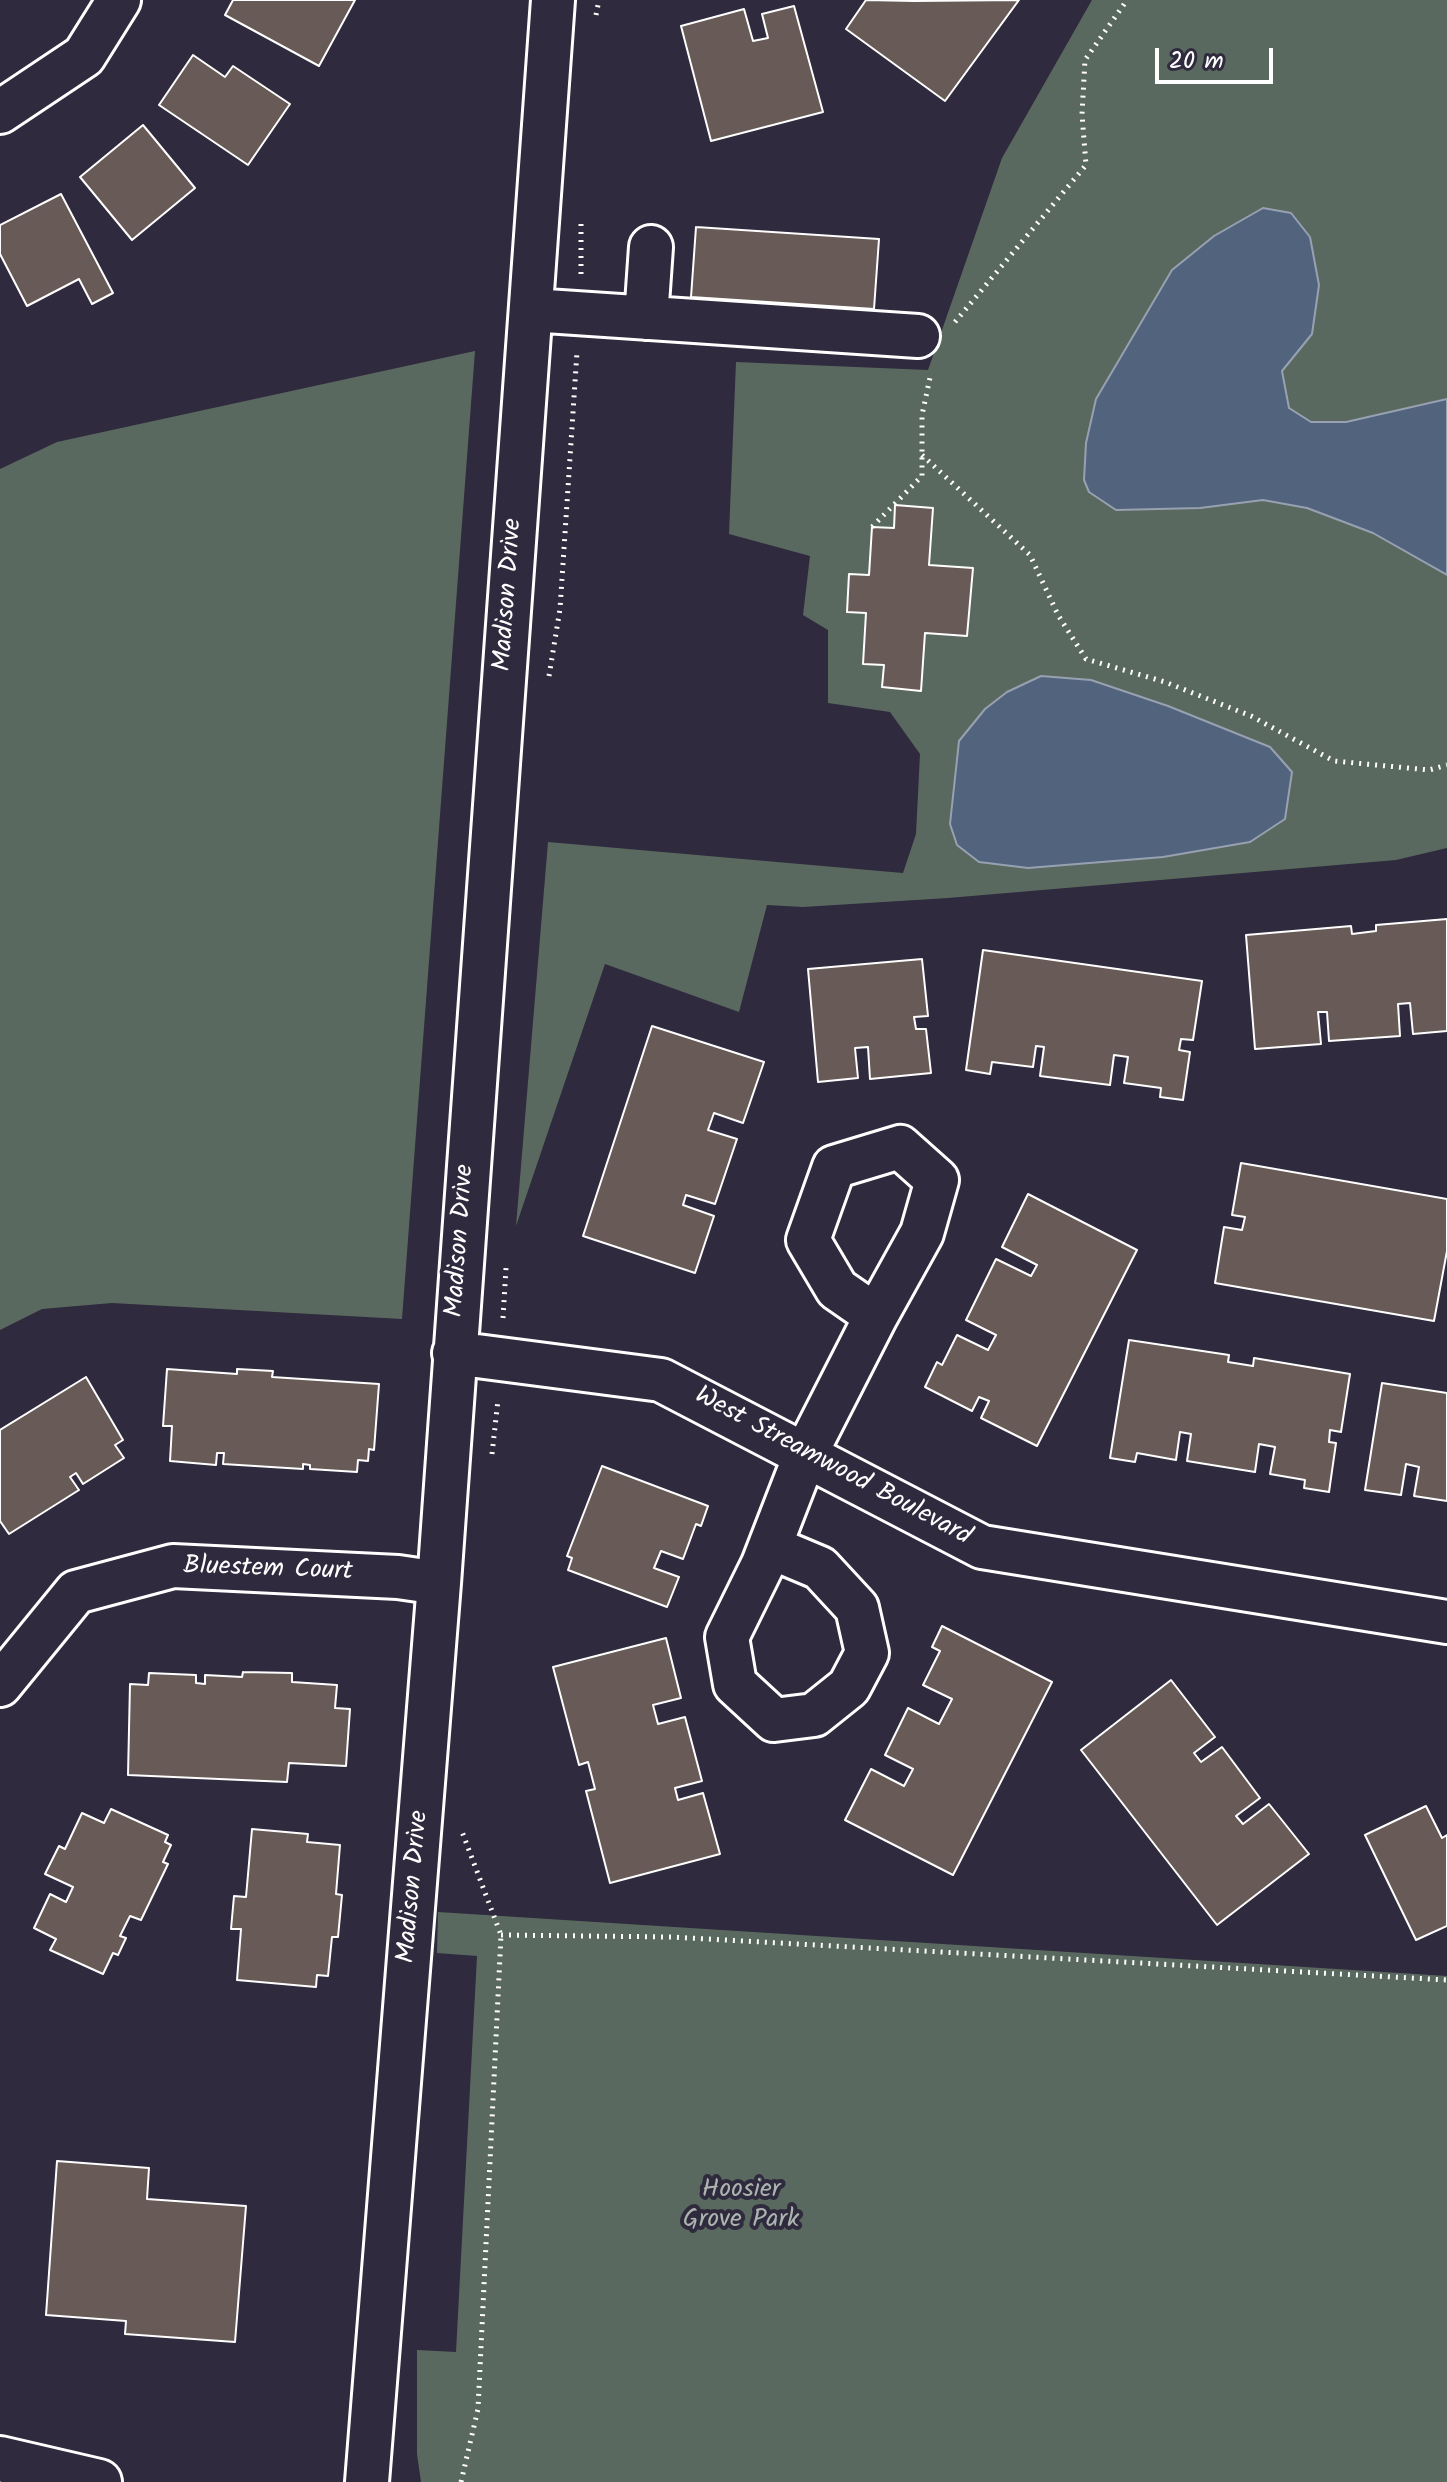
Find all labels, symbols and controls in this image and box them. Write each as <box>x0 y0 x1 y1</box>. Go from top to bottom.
scale bar <box>1159 32 1277 82</box>
text: 20 m <box>1169 42 1224 81</box>
street label: Madison Drive <box>489 517 531 673</box>
street label: Madison Drive <box>441 1163 483 1319</box>
street label: West Streamwood Boulevard <box>688 1382 976 1554</box>
street label: Bluestem Court <box>183 1552 353 1590</box>
street label: Madison Drive <box>393 1809 437 1965</box>
park label: Hoosier Grove Park <box>683 2176 799 2238</box>

